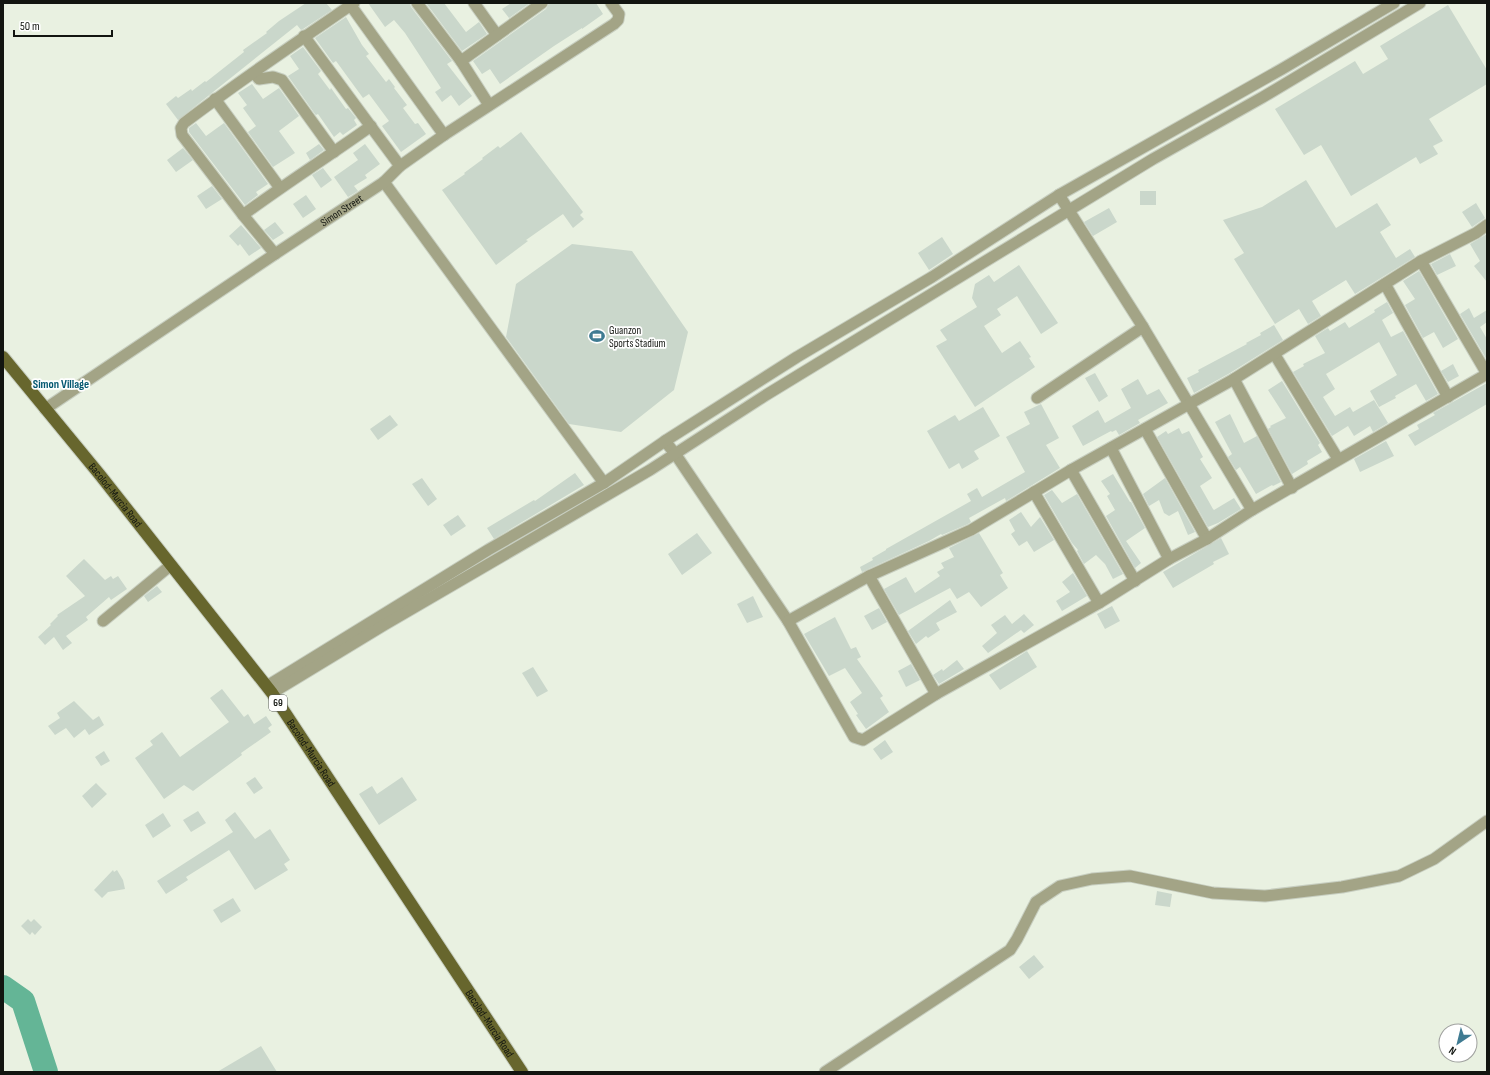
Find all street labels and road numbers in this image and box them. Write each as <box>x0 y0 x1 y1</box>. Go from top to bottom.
street label: Simon Street <box>318 191 366 229</box>
street label: Bacolod-Murcia Road <box>86 460 145 530</box>
road number: 69 <box>269 695 287 711</box>
street label: Bacolod-Murcia Road <box>284 716 339 789</box>
street label: Bacolod-Murcia Road <box>463 987 517 1060</box>

